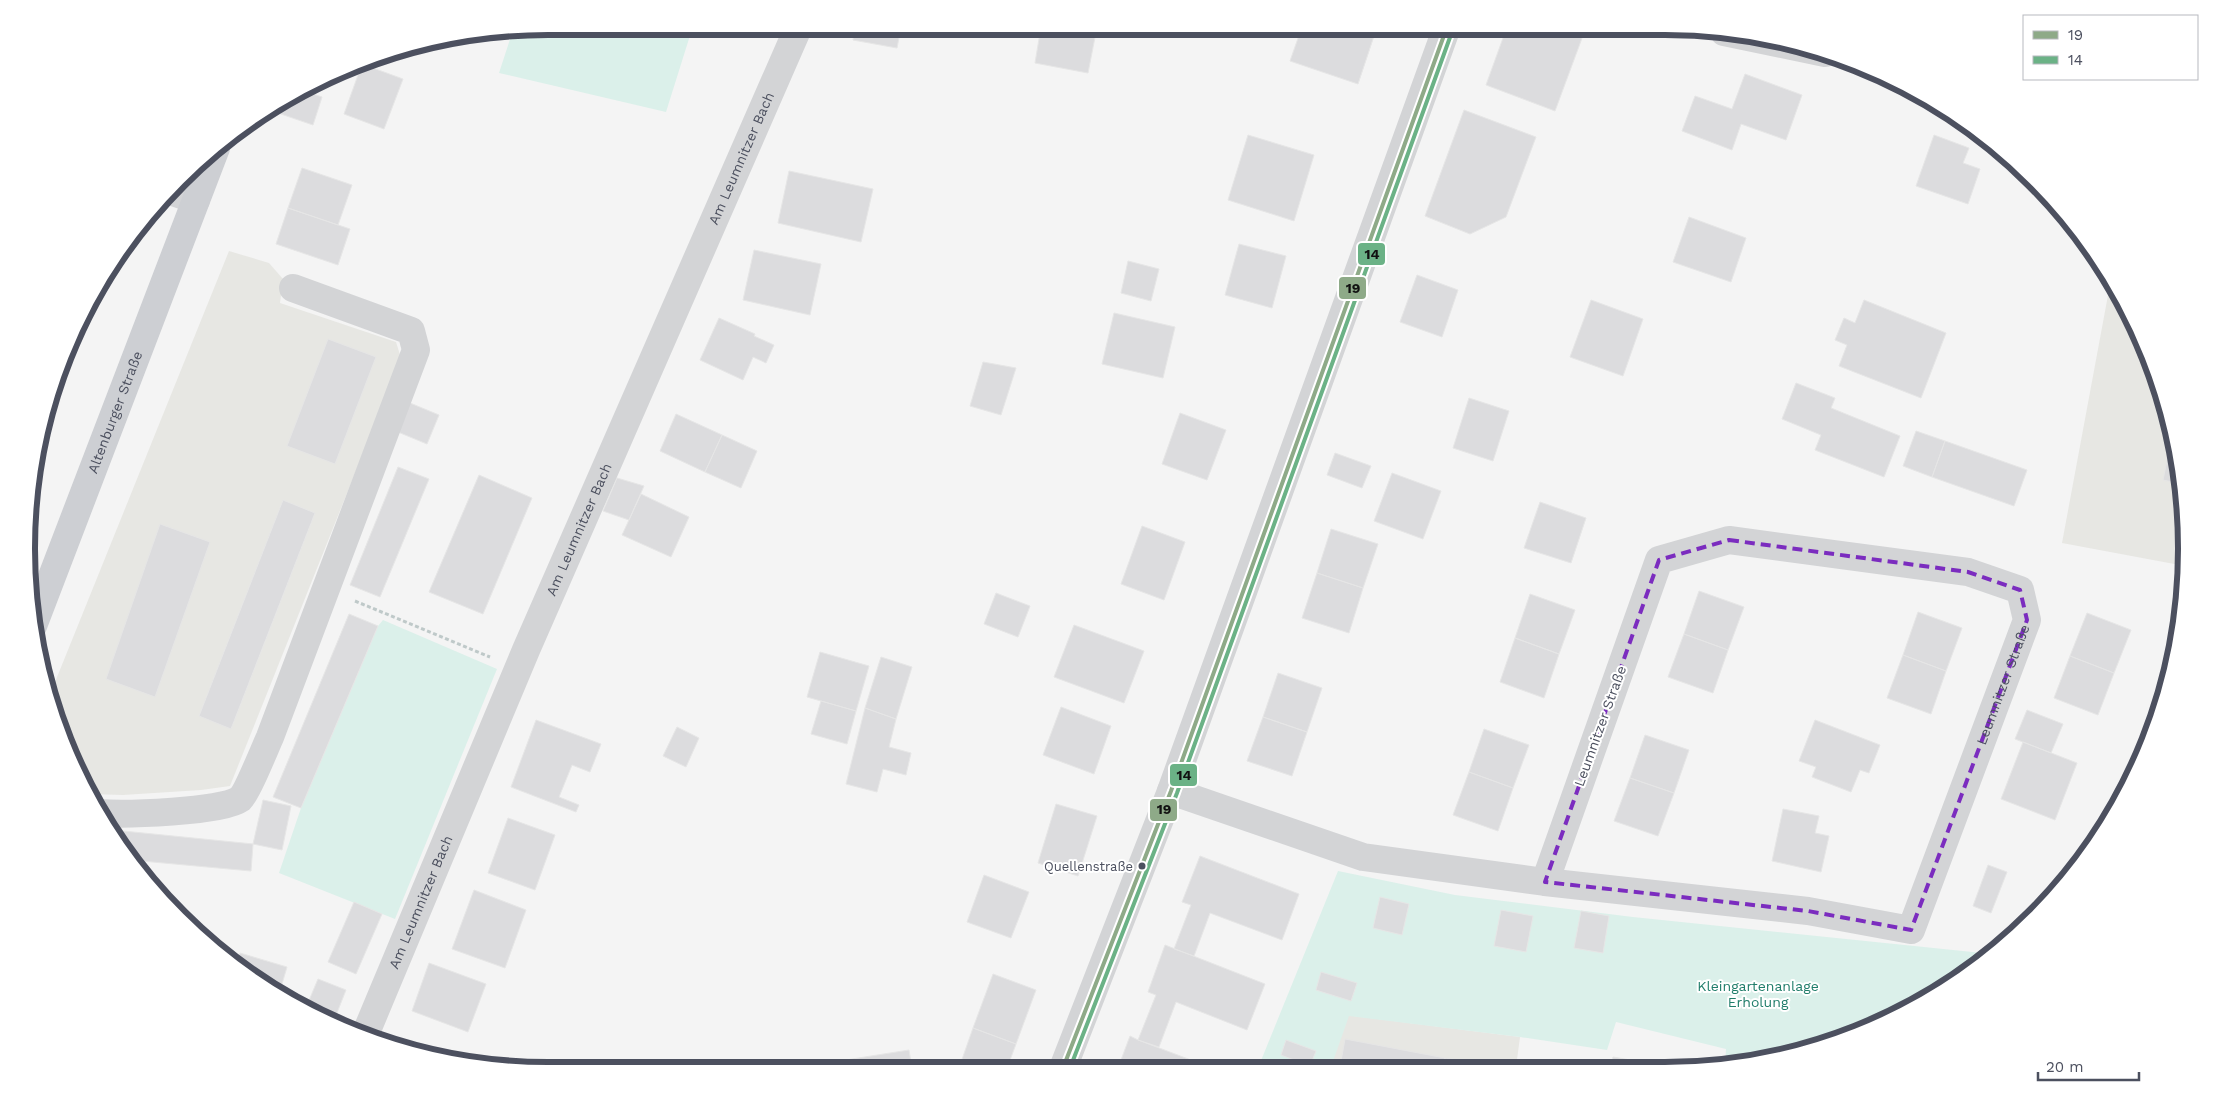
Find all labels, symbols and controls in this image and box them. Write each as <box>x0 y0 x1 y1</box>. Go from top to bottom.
legend <box>2023 15 2198 80</box>
text: 19 <box>2068 26 2083 44</box>
text: 14 <box>2068 51 2083 69</box>
street label: Am Leumnitzer Bach <box>705 90 777 227</box>
line badge: 14 <box>1357 242 1386 266</box>
text: 14 <box>1364 246 1380 262</box>
line badge: 19 <box>1338 276 1367 300</box>
text: 19 <box>1346 280 1360 296</box>
street label: Altenburger Straße <box>84 349 145 475</box>
street label: Am Leumnitzer Bach <box>543 461 615 598</box>
street label: Leumnitzer Straße <box>1973 622 2033 747</box>
street label: Leumnitzer Straße <box>1571 664 1629 788</box>
line badge: 14 <box>1169 763 1198 787</box>
text: 14 <box>1176 767 1192 783</box>
line badge: 19 <box>1149 798 1178 822</box>
text: 19 <box>1157 801 1171 817</box>
street label: Am Leumnitzer Bach <box>386 833 456 971</box>
place label: Quellenstraße <box>1044 859 1133 874</box>
marker: Quellenstraße <box>1137 861 1147 871</box>
park label: Kleingartenanlage Erholung <box>1697 978 1819 1010</box>
scale bar <box>2038 1050 2139 1082</box>
text: 20 m <box>2046 1058 2084 1076</box>

